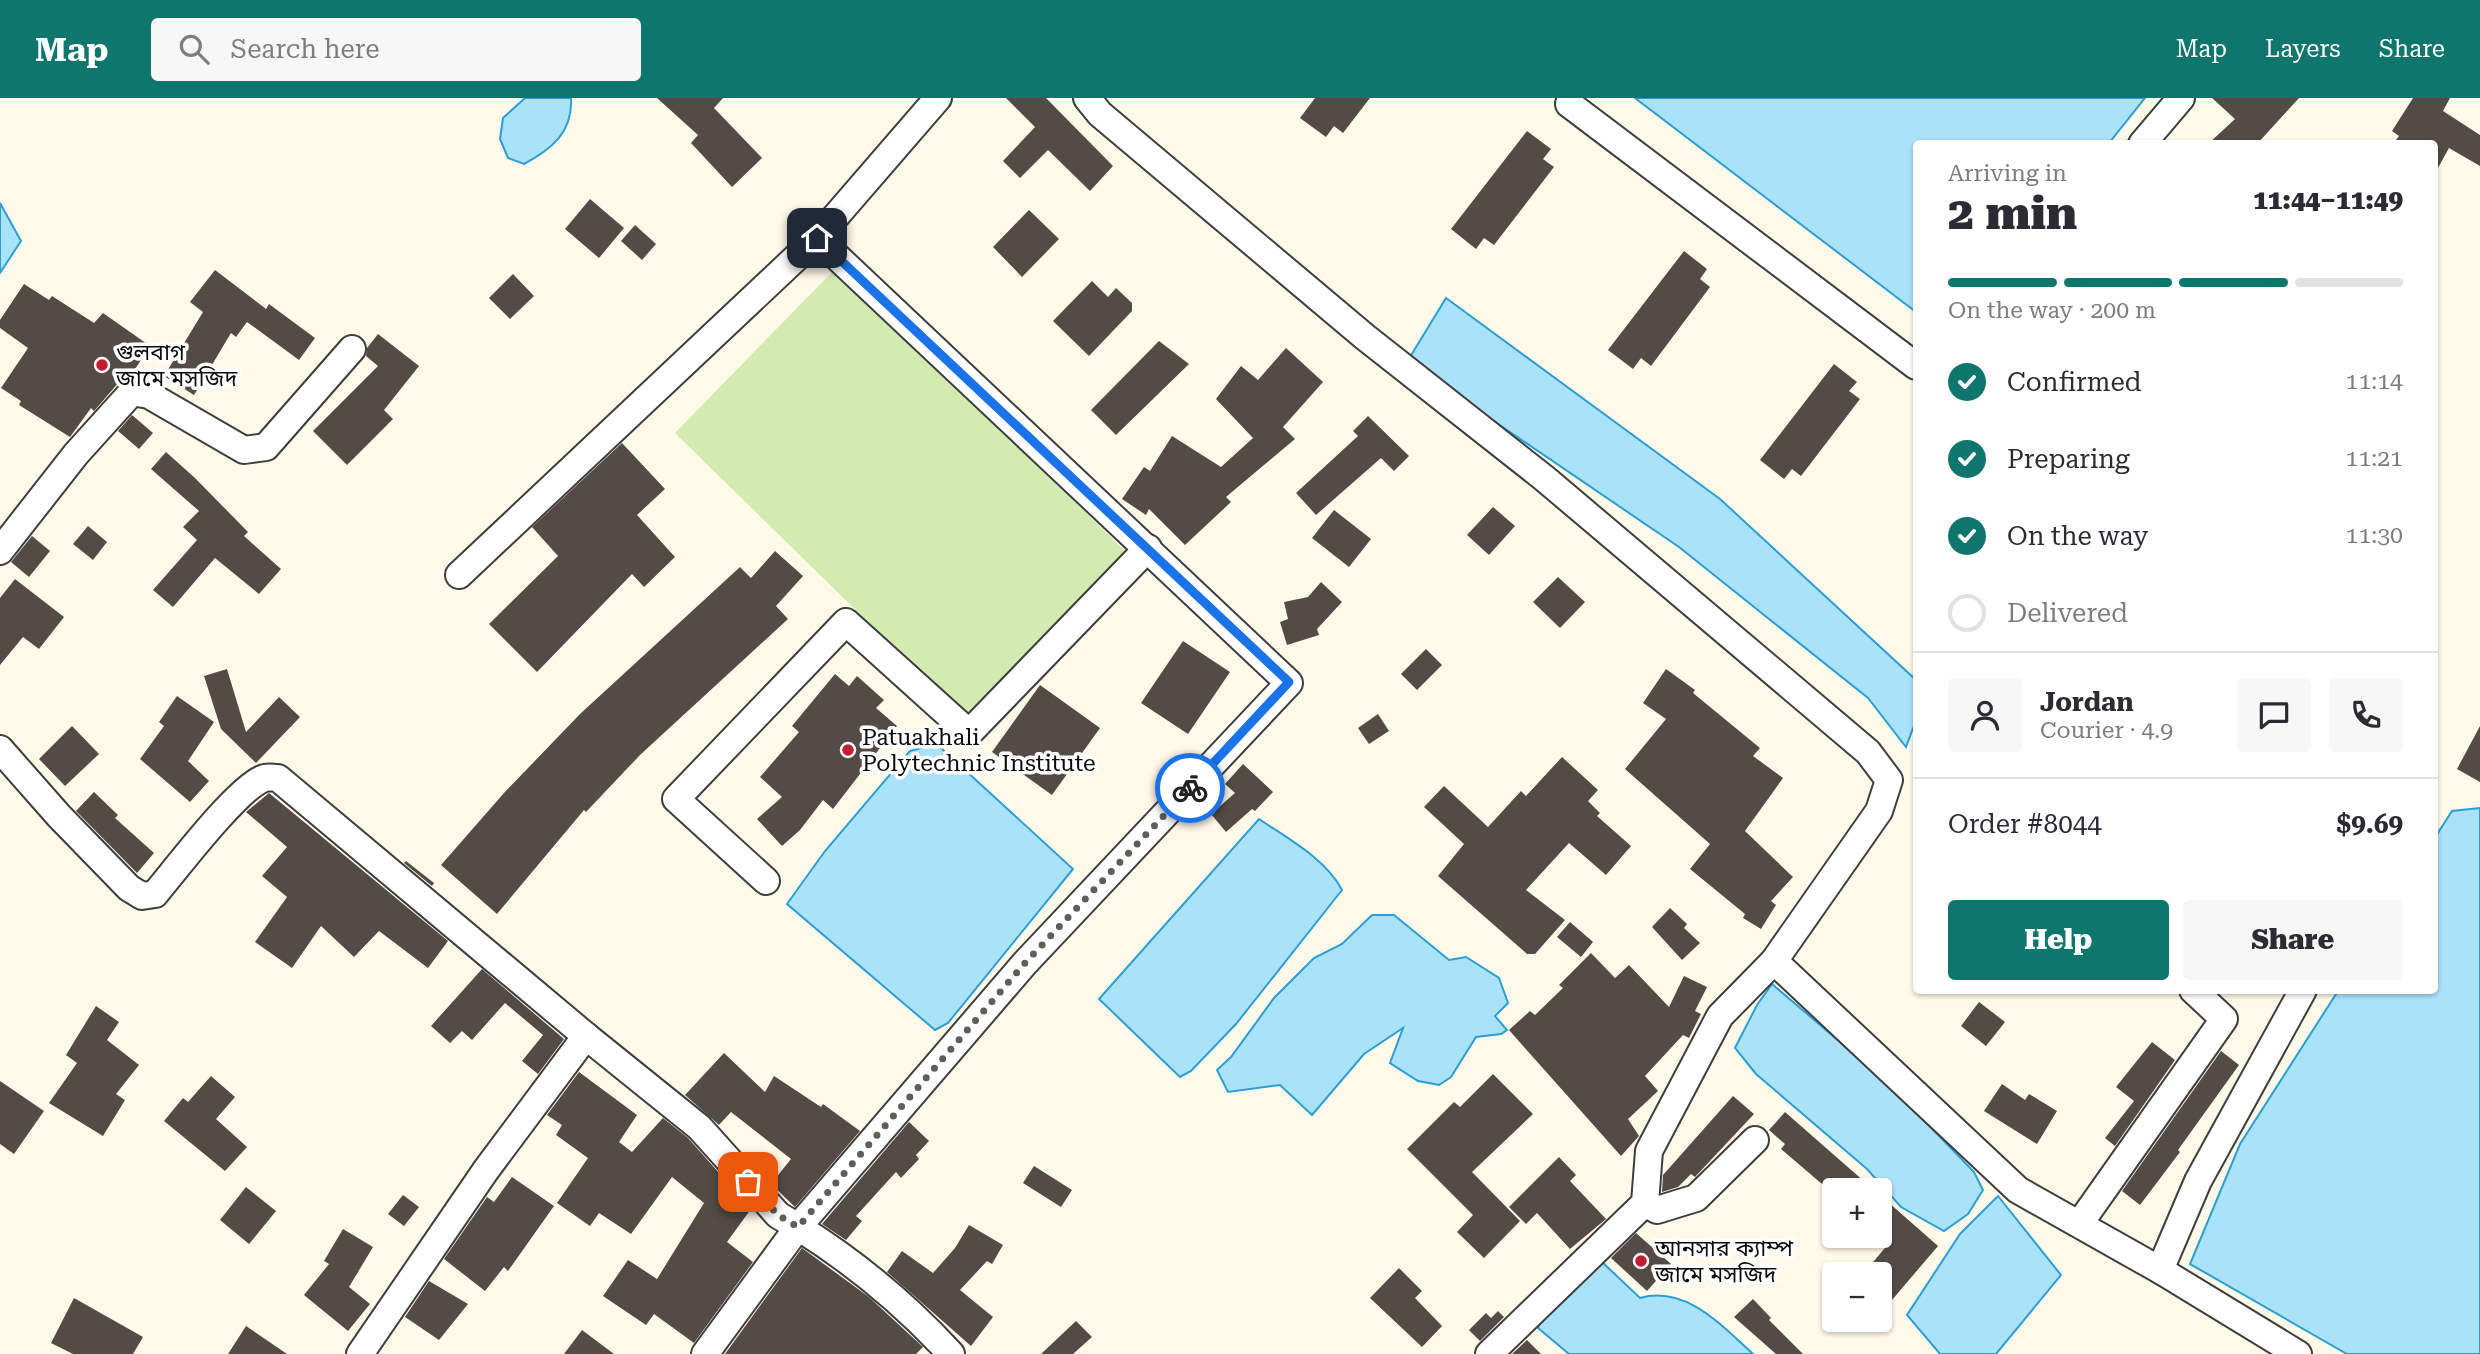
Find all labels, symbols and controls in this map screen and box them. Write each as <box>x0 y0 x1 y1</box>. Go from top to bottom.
search box <box>151 18 641 81</box>
text: Map <box>35 30 109 69</box>
icon: search <box>175 30 213 68</box>
text: Search here <box>231 34 380 64</box>
text: Map <box>2176 35 2227 63</box>
text: Layers <box>2265 35 2341 63</box>
text: Share <box>2379 35 2445 63</box>
text: Arriving in <box>1948 160 2067 187</box>
text: 11:44–11:49 <box>2253 185 2403 215</box>
text: 2 min <box>1948 186 2077 240</box>
pin <box>787 208 847 268</box>
icon: home <box>798 219 836 257</box>
text: On the way · 200 m <box>1948 297 2156 324</box>
place label: গুলবাগ জামে মসজিদ <box>115 339 237 392</box>
marker: গুলবাগ জামে মসজিদ <box>94 357 110 373</box>
icon: check <box>1948 363 1986 401</box>
text: Confirmed <box>2007 367 2142 397</box>
text: 11:14 <box>2346 368 2403 395</box>
icon: check <box>1948 440 1986 478</box>
text: Preparing <box>2007 444 2130 474</box>
text: 11:21 <box>2346 445 2403 472</box>
icon: check <box>1948 517 1986 555</box>
text: On the way <box>2007 521 2148 551</box>
text: 11:30 <box>2346 522 2403 549</box>
text: Delivered <box>2007 598 2128 628</box>
button: person <box>1948 678 2022 752</box>
button: chat <box>2237 678 2311 752</box>
button: phone <box>2329 678 2403 752</box>
text: Jordan <box>2040 687 2134 717</box>
text: Courier · 4.9 <box>2040 717 2173 744</box>
place label: Patuakhali Polytechnic Institute <box>862 724 1096 777</box>
marker: Patuakhali Polytechnic Institute <box>840 742 856 758</box>
courier <box>1155 753 1225 823</box>
icon: bike <box>1171 769 1209 807</box>
text: Order #8044 <box>1948 809 2102 839</box>
text: $9.69 <box>2337 809 2403 839</box>
button: Help <box>1948 900 2169 980</box>
button: Share <box>2183 900 2403 980</box>
pin <box>718 1152 778 1212</box>
icon: bag <box>729 1163 767 1201</box>
map controls <box>1822 1178 1892 1332</box>
button: + <box>1822 1178 1892 1248</box>
place label: আনসার ক্যাম্প জামে মসজিদ <box>1654 1235 1793 1288</box>
marker: আনসার ক্যাম্প জামে মসজিদ <box>1633 1253 1649 1269</box>
button: − <box>1822 1262 1892 1332</box>

